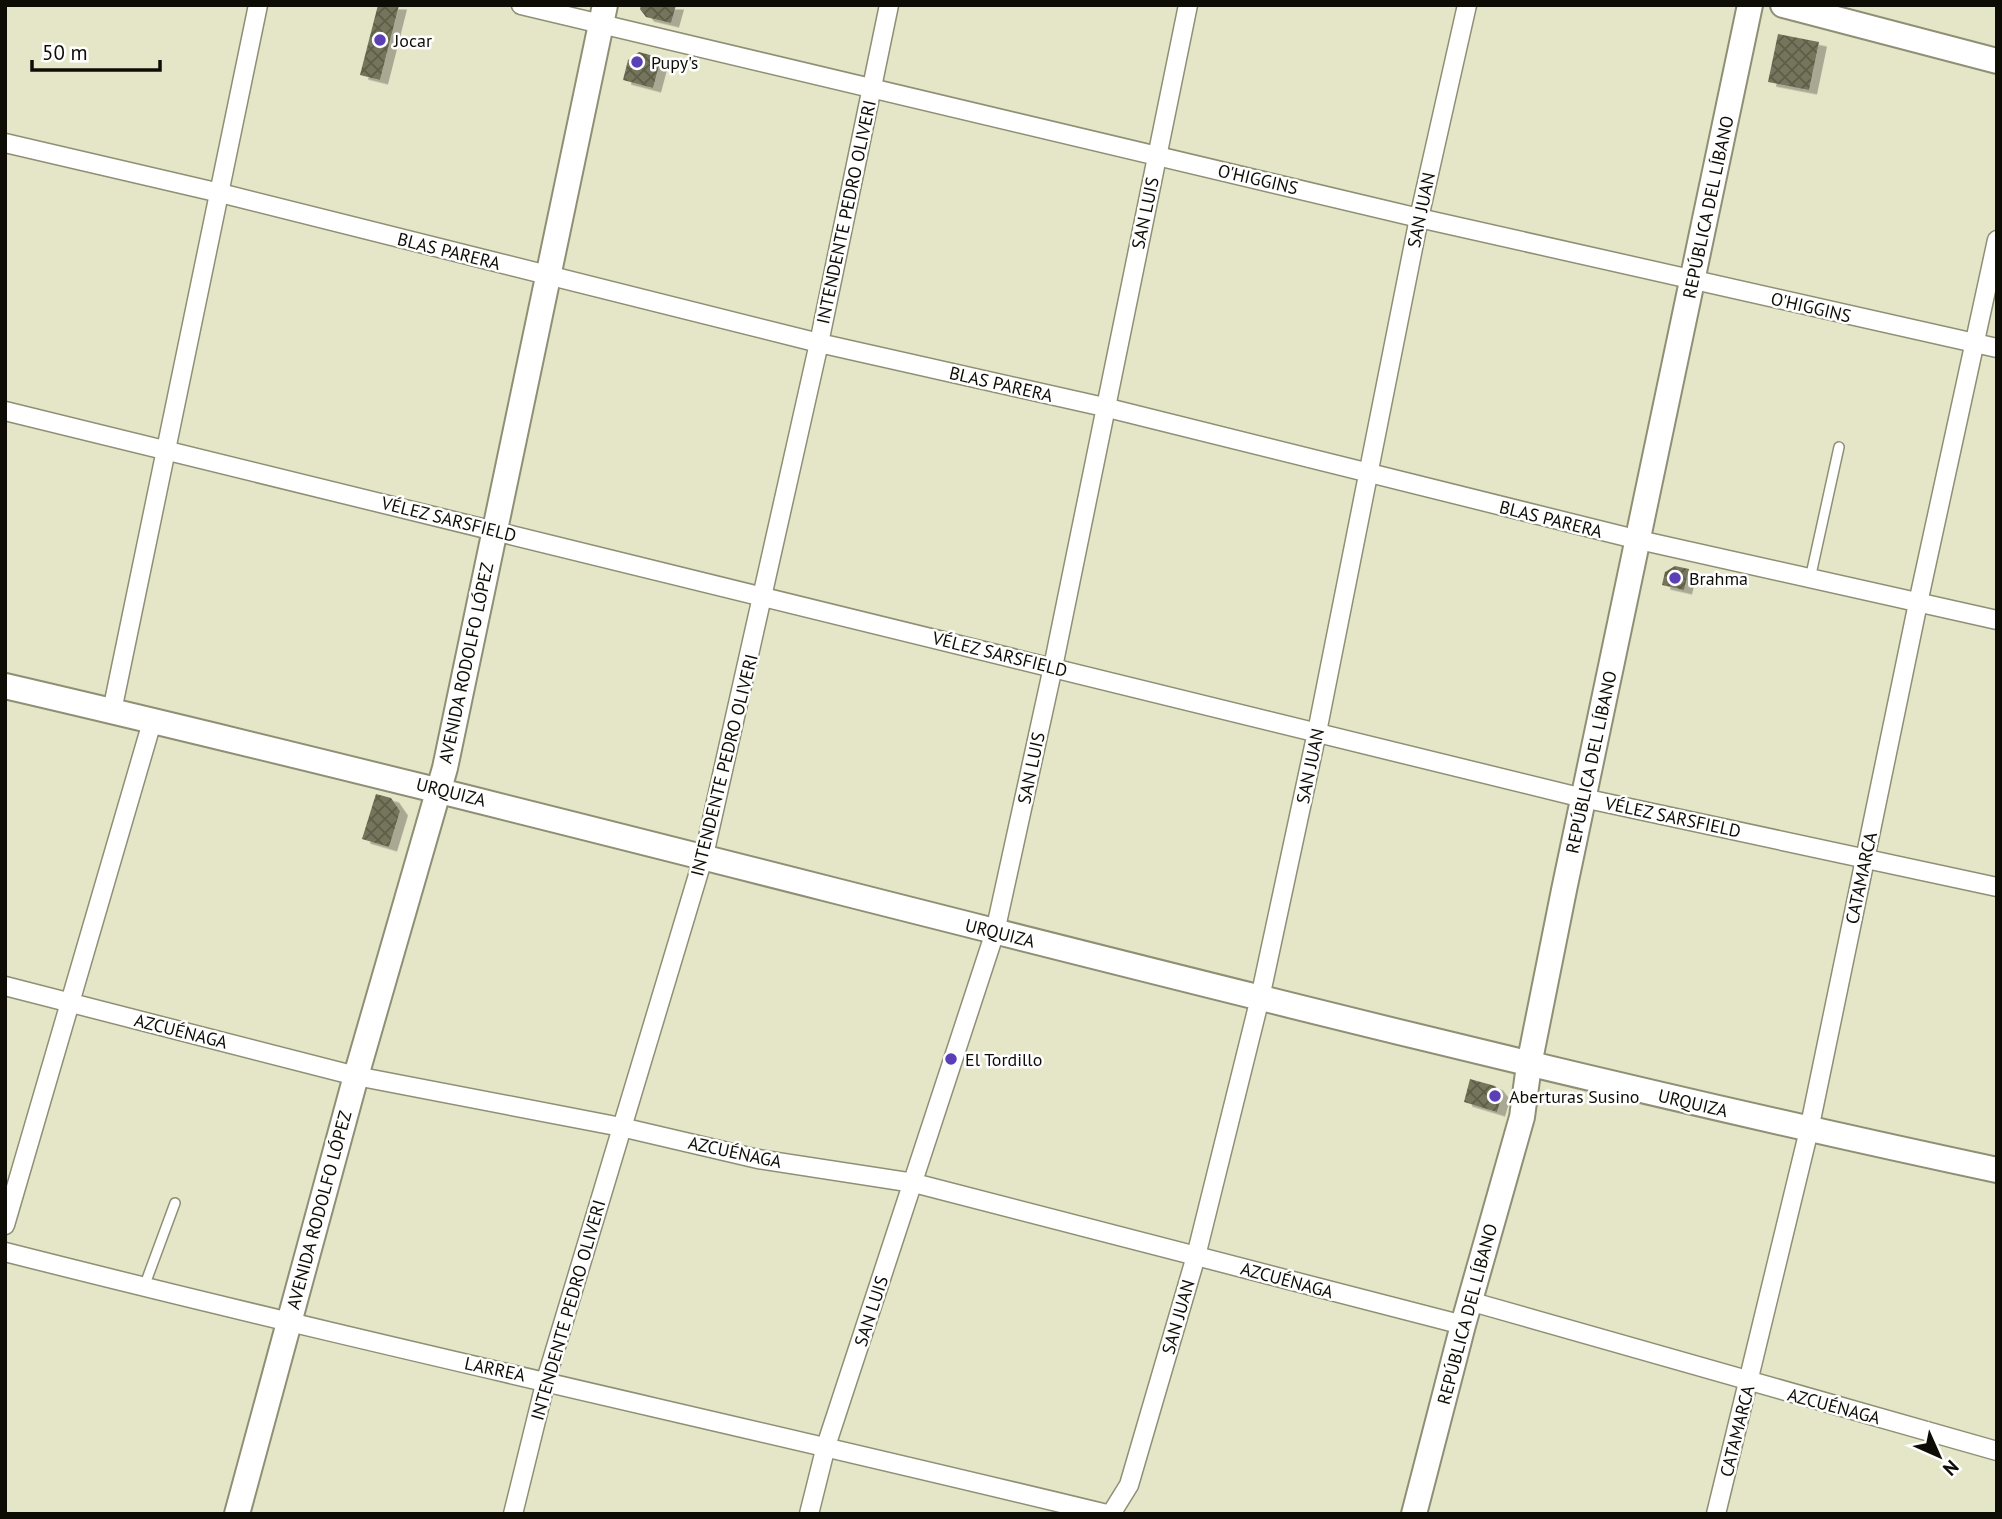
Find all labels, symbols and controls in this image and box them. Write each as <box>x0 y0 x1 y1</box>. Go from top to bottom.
scale bar <box>32 28 159 72</box>
place label: Jocar <box>393 29 432 52</box>
marker: Jocar <box>372 32 388 48</box>
text: 50 m <box>42 39 88 66</box>
place label: Pupy's <box>651 51 698 74</box>
marker: Pupy's <box>629 54 645 70</box>
street label: INTENDENTE PEDRO OLIVERI <box>811 98 881 326</box>
street label: REPÚBLICA DEL LÍBANO <box>1677 113 1739 301</box>
street label: O'HIGGINS <box>1216 159 1300 199</box>
street label: SAN JUAN <box>1402 170 1440 250</box>
street label: SAN LUIS <box>1126 175 1164 251</box>
street label: BLAS PARERA <box>395 227 503 275</box>
street label: O'HIGGINS <box>1769 287 1853 327</box>
street label: BLAS PARERA <box>947 361 1055 407</box>
street label: VÉLEZ SARSFIELD <box>378 491 519 547</box>
street label: BLAS PARERA <box>1497 495 1605 543</box>
street label: AVENIDA RODOLFO LÓPEZ <box>433 560 499 766</box>
place label: Brahma <box>1689 567 1748 590</box>
marker: Brahma <box>1667 570 1683 586</box>
street label: VÉLEZ SARSFIELD <box>929 626 1070 682</box>
street label: INTENDENTE PEDRO OLIVERI <box>685 651 763 879</box>
street label: REPÚBLICA DEL LÍBANO <box>1560 668 1622 856</box>
street label: SAN JUAN <box>1291 726 1329 806</box>
street label: SAN LUIS <box>1012 730 1050 806</box>
street label: URQUIZA <box>414 772 489 812</box>
street label: VÉLEZ SARSFIELD <box>1602 791 1743 843</box>
street label: CATAMARCA <box>1840 829 1882 926</box>
street label: URQUIZA <box>963 913 1038 953</box>
street label: AZCUÉNAGA <box>132 1008 230 1054</box>
place label: El Tordillo <box>965 1048 1042 1071</box>
marker: El Tordillo <box>943 1051 959 1067</box>
street label: URQUIZA <box>1656 1084 1731 1122</box>
place label: Aberturas Susino <box>1509 1085 1639 1108</box>
marker: Aberturas Susino <box>1487 1088 1503 1104</box>
street label: AVENIDA RODOLFO LÓPEZ <box>281 1108 357 1312</box>
street label: AZCUÉNAGA <box>686 1131 784 1173</box>
street label: INTENDENTE PEDRO OLIVERI <box>525 1197 611 1423</box>
street label: REPÚBLICA DEL LÍBANO <box>1432 1221 1502 1407</box>
street label: AZCUÉNAGA <box>1238 1257 1336 1304</box>
street label: SAN LUIS <box>849 1273 893 1349</box>
street label: SAN JUAN <box>1156 1277 1200 1357</box>
street label: LARREA <box>463 1351 528 1387</box>
street label: CATAMARCA <box>1715 1382 1760 1479</box>
street label: AZCUÉNAGA <box>1785 1383 1883 1430</box>
north arrow <box>1904 1421 1974 1491</box>
text: N <box>1938 1455 1964 1481</box>

